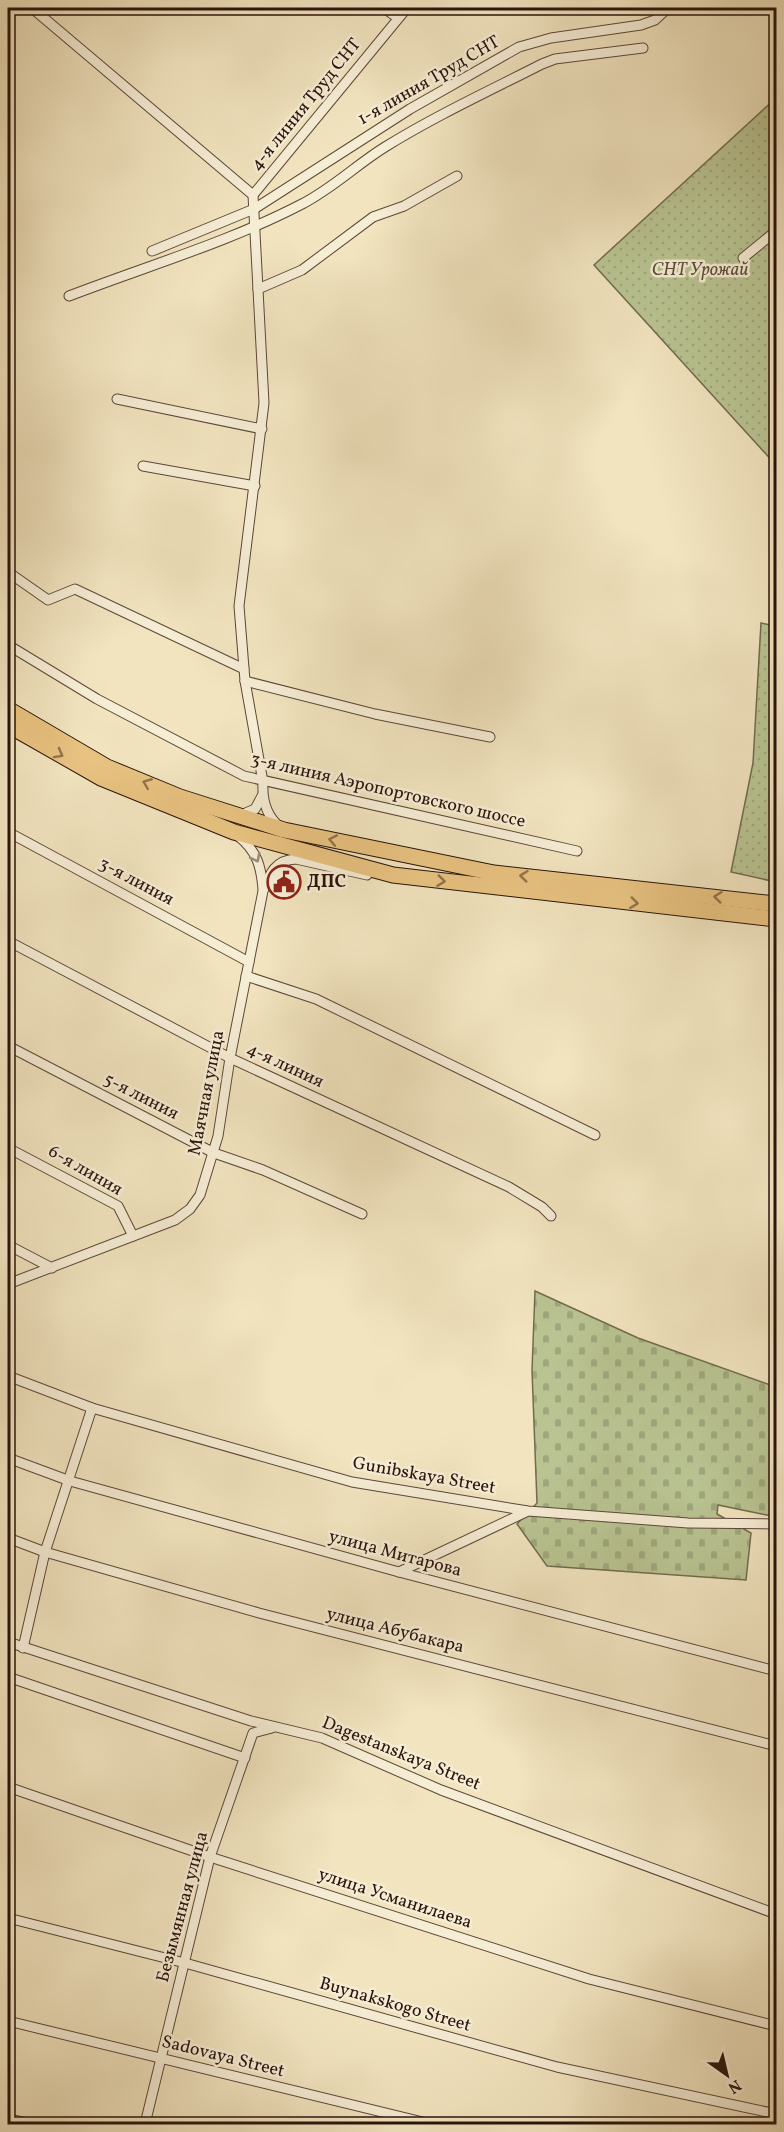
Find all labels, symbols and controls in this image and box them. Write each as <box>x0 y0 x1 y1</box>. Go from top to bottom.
street label: 1-я линия Труд СНТ <box>353 30 505 132</box>
street label: 4-я линия Труд СНТ <box>245 33 368 177</box>
park label: СНТ Урожай <box>652 258 748 283</box>
one-way arrow <box>52 747 63 758</box>
street label: 3-я линия Аэропортовского шоссе <box>248 747 528 835</box>
one-way arrow <box>142 778 153 790</box>
one-way arrow <box>328 834 338 847</box>
street label: 3-я линия <box>94 852 178 912</box>
one-way arrow <box>249 852 260 862</box>
public building icon: ДПС <box>266 864 302 900</box>
place label: ДПС <box>307 870 346 895</box>
one-way arrow <box>520 870 529 883</box>
one-way arrow <box>436 874 445 887</box>
one-way arrow <box>714 891 723 904</box>
one-way arrow <box>630 896 639 909</box>
street label: Маячная улица <box>183 1028 231 1158</box>
street label: 4-я линия <box>242 1037 328 1095</box>
street label: 5-я линия <box>99 1067 183 1127</box>
street label: 6-я линия <box>43 1140 127 1202</box>
street label: Gunibskaya Street <box>351 1451 497 1501</box>
street label: улица Митарова <box>326 1524 464 1584</box>
street label: улица Абубакара <box>323 1602 467 1660</box>
street label: Dagestanskaya Street <box>318 1711 484 1797</box>
street label: Безымянная улица <box>151 1829 215 1985</box>
street label: улица Усманилаева <box>315 1862 475 1936</box>
street label: Buynakskogo Street <box>316 1971 474 2039</box>
street label: Sadovaya Street <box>159 2030 287 2084</box>
north arrow <box>697 2045 757 2105</box>
text: N <box>723 2073 745 2098</box>

